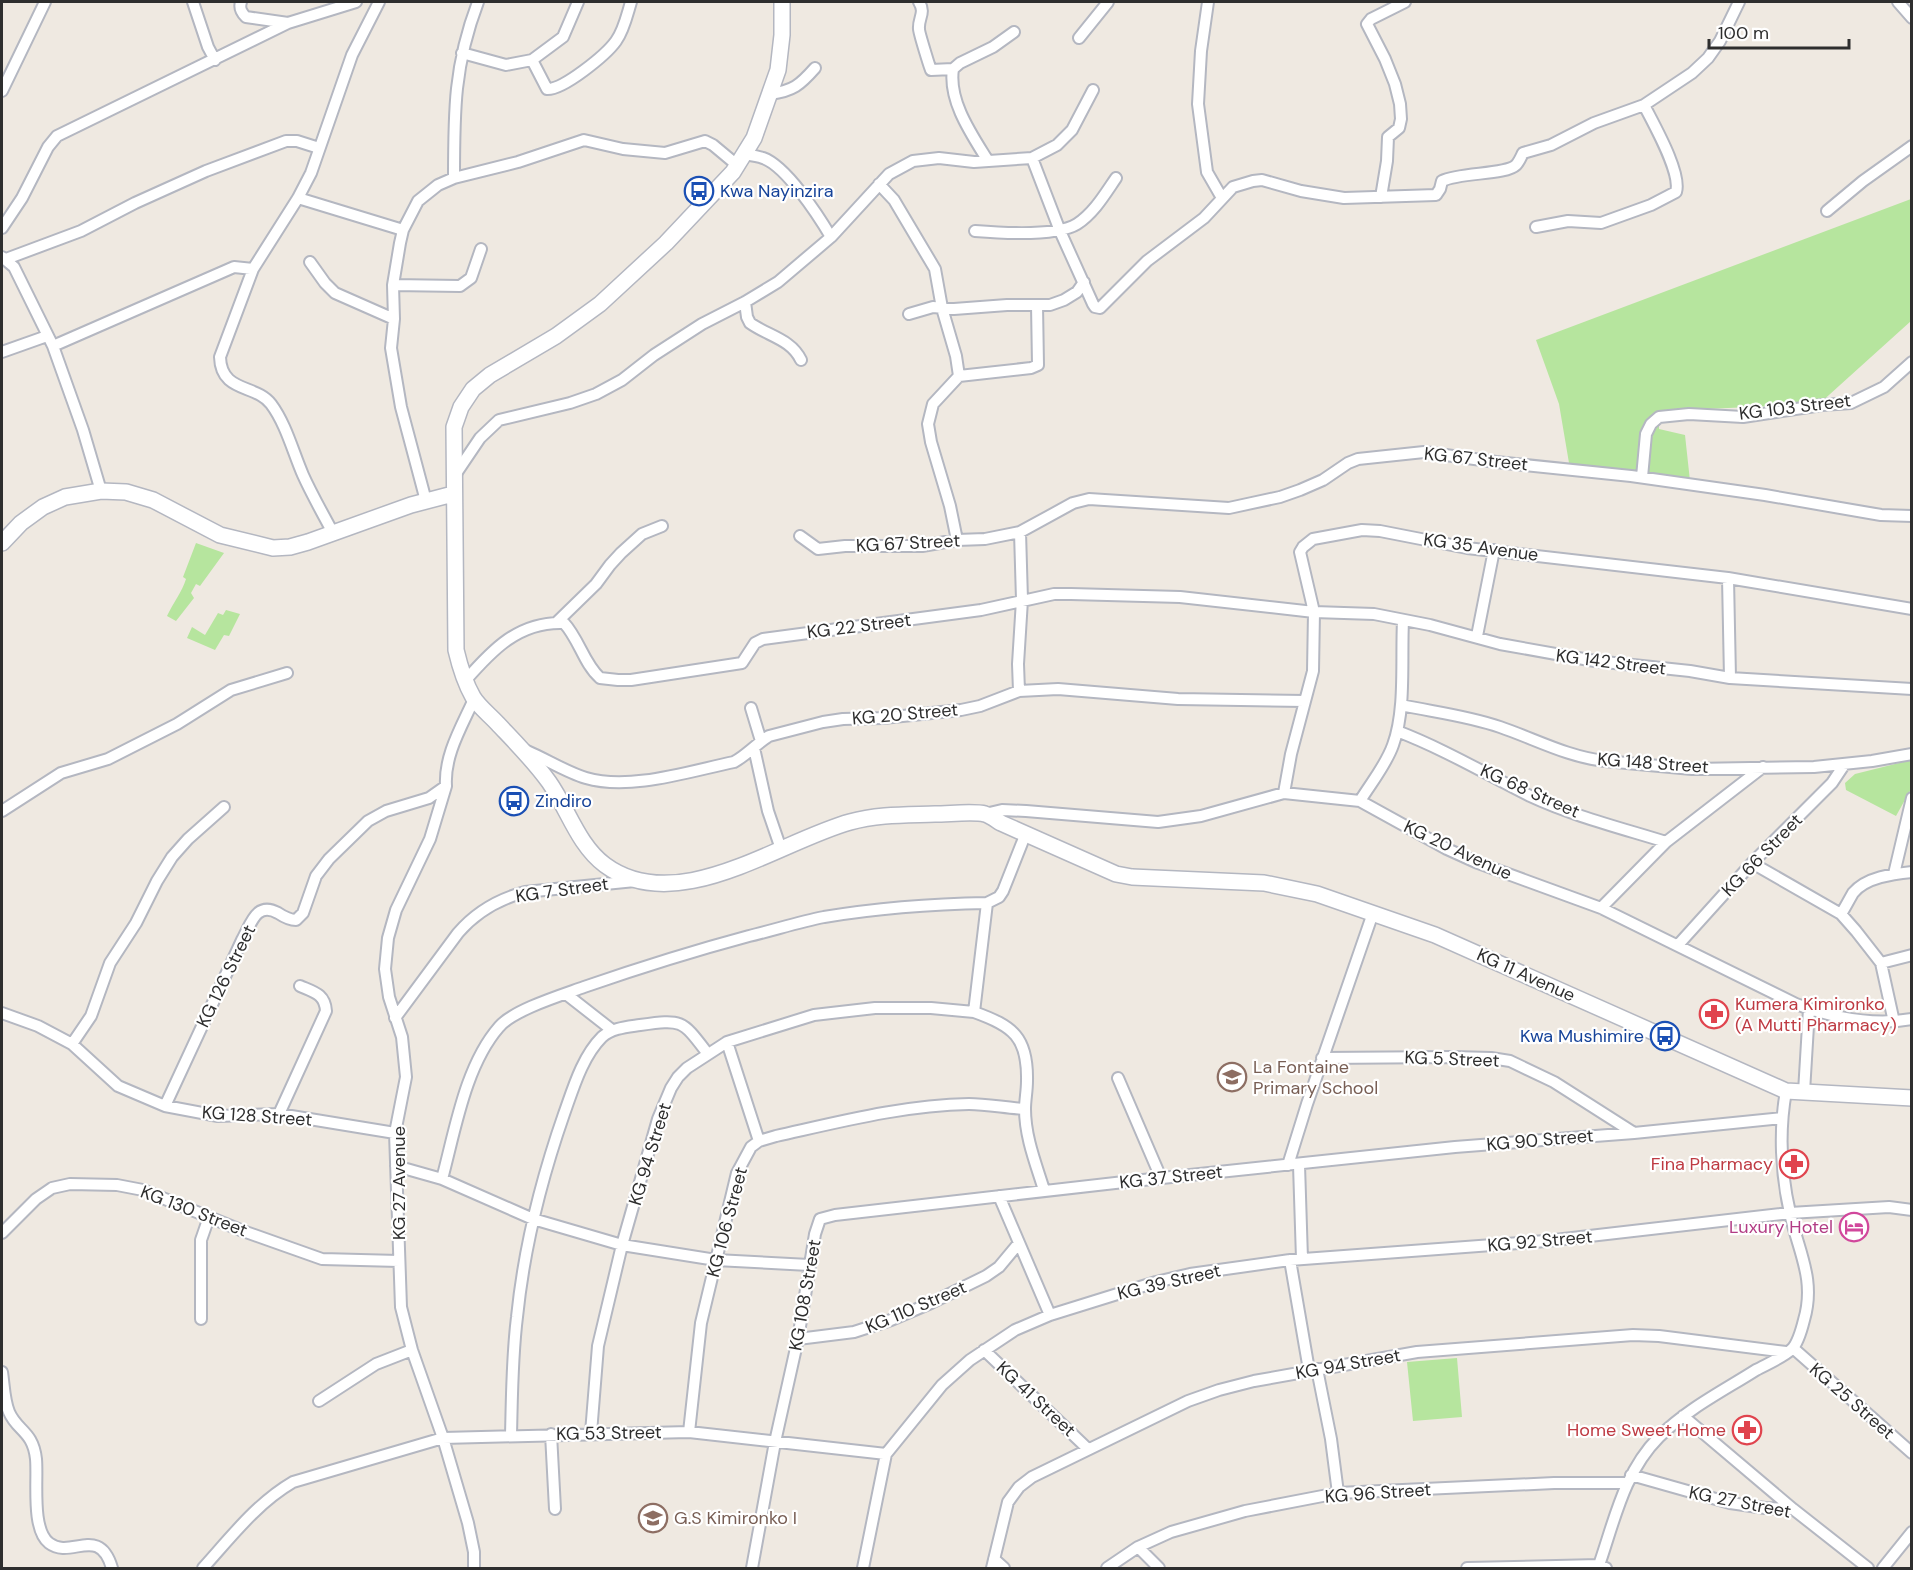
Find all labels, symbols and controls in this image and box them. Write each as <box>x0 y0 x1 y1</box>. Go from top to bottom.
scale bar <box>1709 12 1848 50</box>
text: 100 m <box>1718 21 1769 45</box>
bus stop icon: Kwa Nayinzira <box>683 175 715 207</box>
place label: Kwa Nayinzira <box>720 179 834 203</box>
street label: KG 103 Street <box>1738 388 1852 426</box>
street label: KG 67 Street <box>1423 442 1529 476</box>
street label: KG 35 Avenue <box>1422 527 1540 567</box>
street label: KG 67 Street <box>855 528 961 558</box>
street label: KG 22 Street <box>806 608 912 644</box>
street label: KG 142 Street <box>1554 643 1668 681</box>
street label: KG 20 Street <box>851 697 959 731</box>
street label: KG 148 Street <box>1597 747 1709 779</box>
street label: KG 68 Street <box>1477 758 1583 824</box>
bus stop icon: Zindiro <box>498 785 530 817</box>
place label: Zindiro <box>535 789 592 813</box>
street label: KG 66 Street <box>1716 808 1808 902</box>
street label: KG 20 Avenue <box>1400 814 1516 886</box>
street label: KG 7 Street <box>514 872 610 908</box>
street label: KG 126 Street <box>191 921 261 1031</box>
street label: KG 11 Avenue <box>1473 943 1579 1007</box>
place label: Kumera Kimironko (A Mutti Pharmacy) <box>1735 992 1897 1037</box>
pharmacy icon: Kumera Kimironko (A Mutti Pharmacy) <box>1698 998 1730 1030</box>
bus stop icon: Kwa Mushimire <box>1649 1020 1681 1052</box>
place label: Kwa Mushimire <box>1520 1024 1644 1048</box>
street label: KG 5 Street <box>1404 1045 1500 1073</box>
place label: La Fontaine Primary School <box>1253 1055 1378 1100</box>
school or university icon: La Fontaine Primary School <box>1216 1061 1248 1093</box>
street label: KG 128 Street <box>201 1100 313 1132</box>
street label: KG 94 Street <box>623 1100 677 1208</box>
street label: KG 90 Street <box>1485 1123 1595 1157</box>
street label: KG 27 Avenue <box>387 1126 411 1240</box>
pharmacy icon: Fina Pharmacy <box>1778 1148 1810 1180</box>
place label: Fina Pharmacy <box>1651 1152 1773 1176</box>
street label: KG 37 Street <box>1118 1160 1224 1194</box>
street label: KG 106 Street <box>701 1164 753 1280</box>
street label: KG 130 Street <box>137 1180 251 1242</box>
hotel icon: Luxury Hotel <box>1838 1211 1870 1243</box>
place label: Luxury Hotel <box>1729 1215 1833 1239</box>
street label: KG 92 Street <box>1486 1224 1594 1258</box>
street label: KG 108 Street <box>783 1237 827 1353</box>
street label: KG 39 Street <box>1115 1258 1223 1306</box>
street label: KG 110 Street <box>862 1275 970 1339</box>
street label: KG 94 Street <box>1294 1343 1402 1385</box>
street label: KG 41 Street <box>991 1356 1081 1442</box>
street label: KG 25 Street <box>1804 1357 1900 1445</box>
pharmacy icon: Home Sweet Home <box>1731 1414 1763 1446</box>
place label: Home Sweet Home <box>1567 1418 1726 1442</box>
street label: KG 53 Street <box>556 1420 662 1446</box>
street label: KG 96 Street <box>1324 1477 1432 1509</box>
street label: KG 27 Street <box>1687 1480 1793 1524</box>
school or university icon: G.S Kimironko I <box>637 1502 669 1534</box>
place label: G.S Kimironko I <box>674 1506 797 1530</box>

